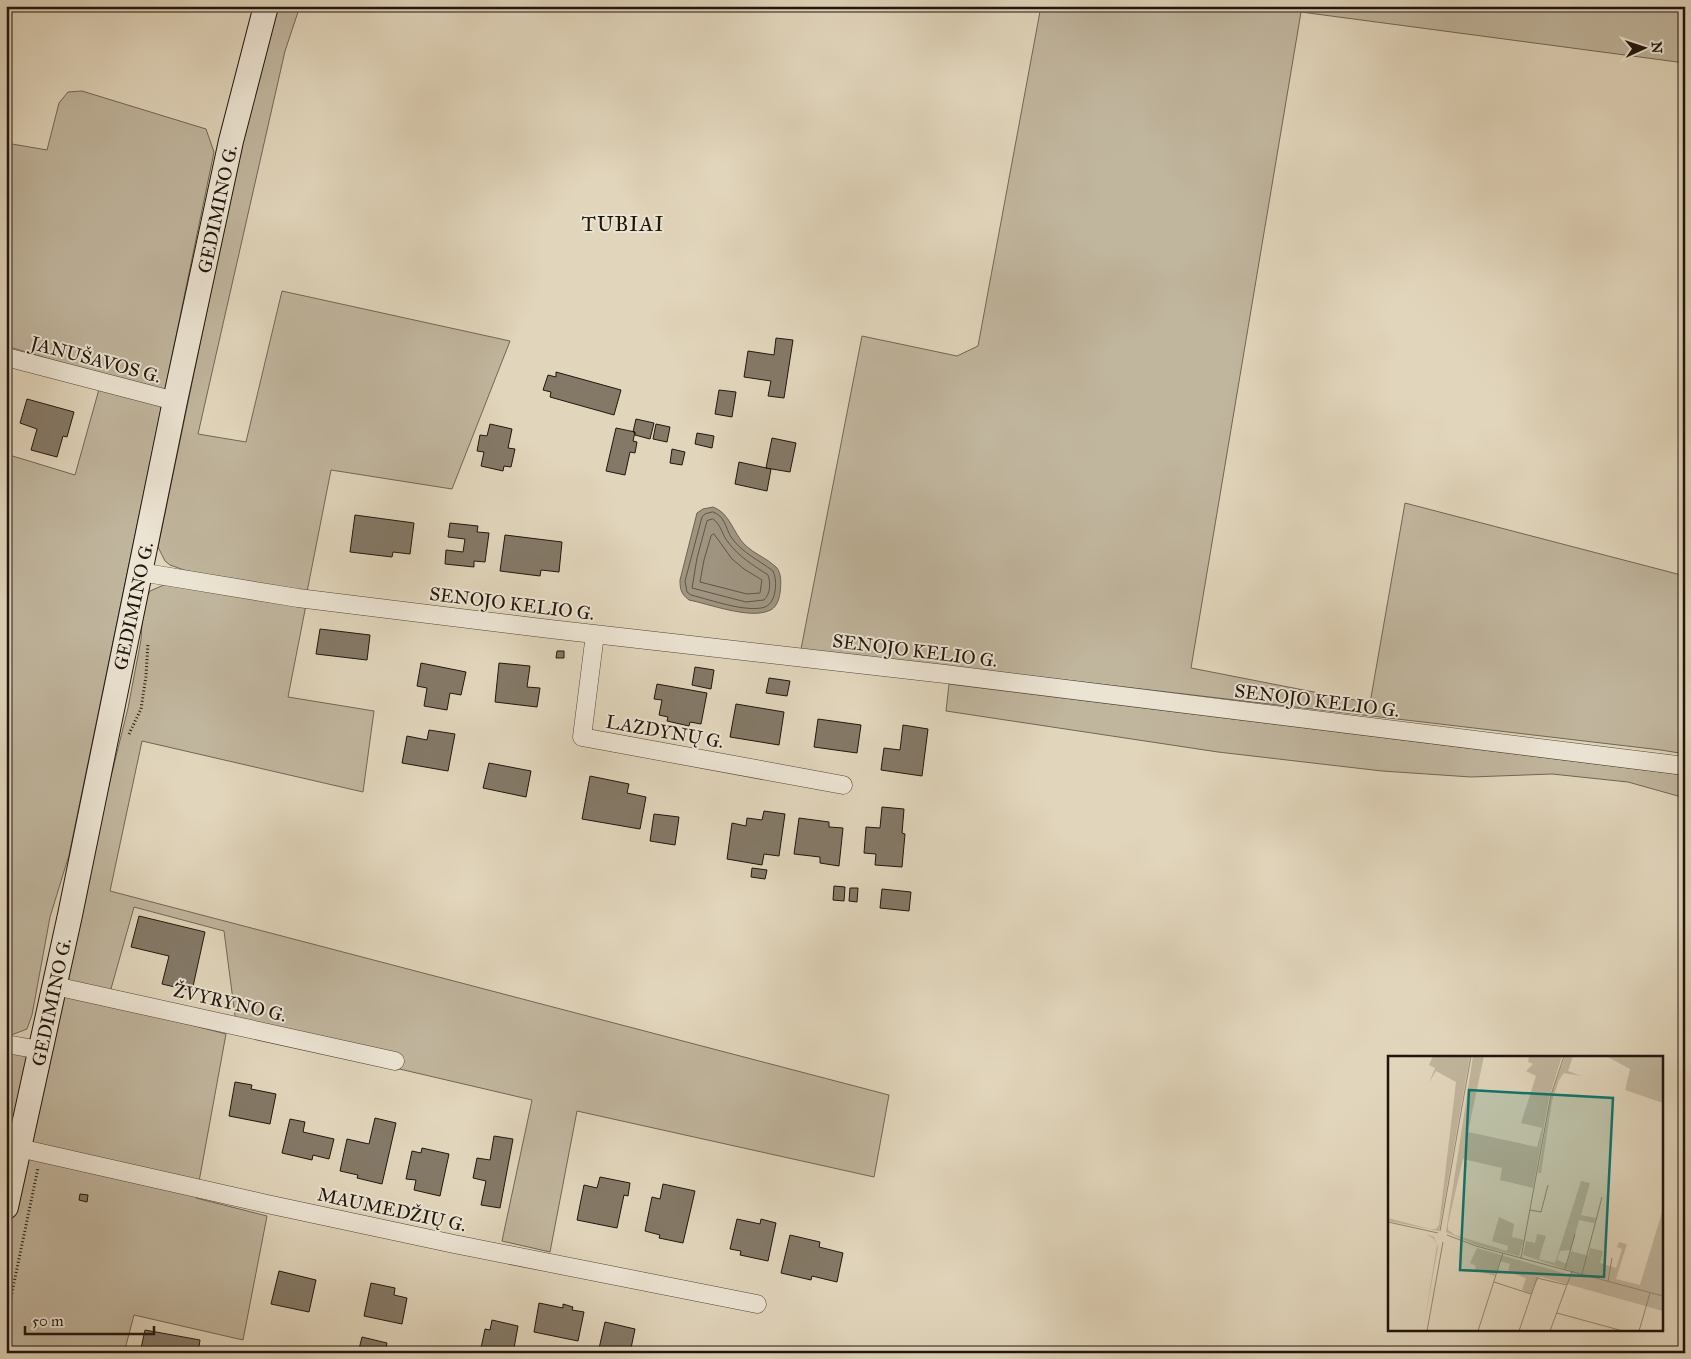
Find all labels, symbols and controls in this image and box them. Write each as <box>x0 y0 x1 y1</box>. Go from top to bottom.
north arrow <box>1618 22 1668 72</box>
text: N <box>1648 41 1665 54</box>
street label: GEDIMINO G. <box>193 143 242 275</box>
district label: TUBIAI <box>582 211 664 237</box>
street label: JANUŠAVOS G. <box>26 331 163 389</box>
street label: GEDIMINO G. <box>109 540 158 672</box>
street label: SENOJO KELIO G. <box>428 582 596 626</box>
street label: SENOJO KELIO G. <box>831 629 999 673</box>
street label: SENOJO KELIO G. <box>1233 679 1401 723</box>
street label: LAZDYNŲ G. <box>604 710 726 753</box>
street label: GEDIMINO G. <box>27 936 76 1068</box>
street label: ŽVYRYNO G. <box>171 977 289 1027</box>
inset map <box>1388 1056 1664 1332</box>
street label: MAUMEDŽIŲ G. <box>315 1182 469 1237</box>
scale bar <box>25 1304 154 1336</box>
text: 50 m <box>32 1312 64 1330</box>

